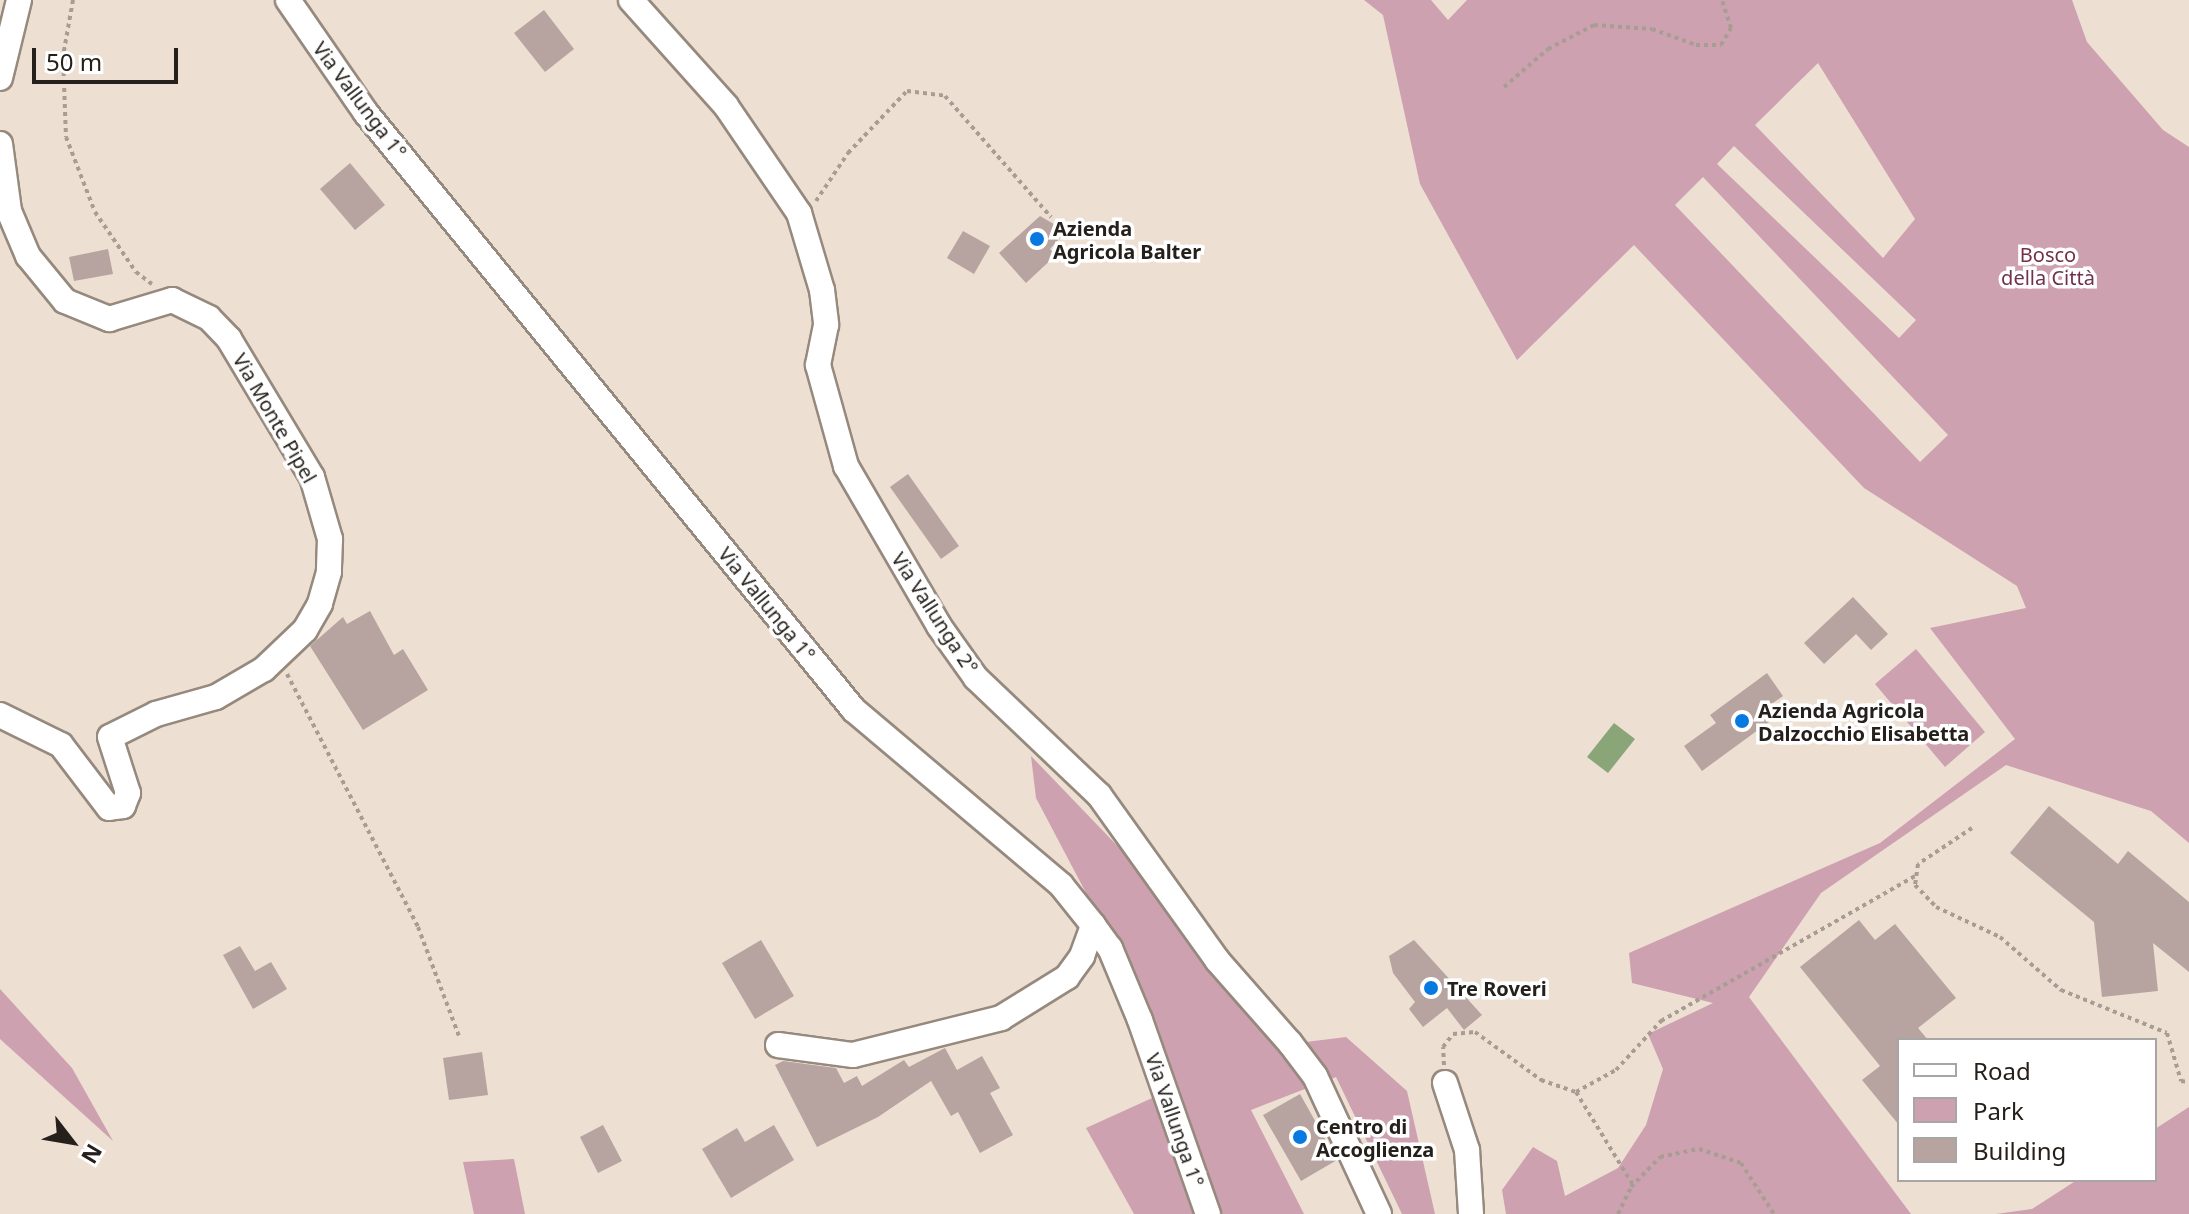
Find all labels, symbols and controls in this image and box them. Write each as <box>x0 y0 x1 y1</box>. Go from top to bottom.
scale bar <box>36 32 182 82</box>
street label: Via Vallunga 1° <box>308 37 412 163</box>
text: 50 m <box>46 45 102 78</box>
place label: Azienda Agricola Balter <box>1053 216 1201 263</box>
marker: Azienda Agricola Balter <box>1028 230 1046 248</box>
park label: Bosco della Città <box>2001 243 2095 290</box>
street label: Via Monte Pipel <box>228 349 322 487</box>
street label: Via Vallunga 1° <box>714 542 820 666</box>
street label: Via Vallunga 2° <box>887 548 983 678</box>
place label: Azienda Agricola Dalzocchio Elisabetta <box>1758 698 1969 745</box>
marker: Azienda Agricola Dalzocchio Elisabetta <box>1733 712 1751 730</box>
place label: Tre Roveri <box>1447 976 1547 1000</box>
marker: Tre Roveri <box>1422 979 1440 997</box>
legend <box>1897 1038 2157 1182</box>
street label: Via Vallunga 1° <box>1141 1050 1209 1190</box>
text: Road <box>1973 1054 2031 1087</box>
text: Park <box>1973 1094 2024 1127</box>
north arrow <box>32 1102 112 1182</box>
place label: Centro di Accoglienza <box>1316 1114 1434 1161</box>
marker: Centro di Accoglienza <box>1291 1128 1309 1146</box>
text: Building <box>1973 1134 2066 1167</box>
text: N <box>75 1139 110 1170</box>

